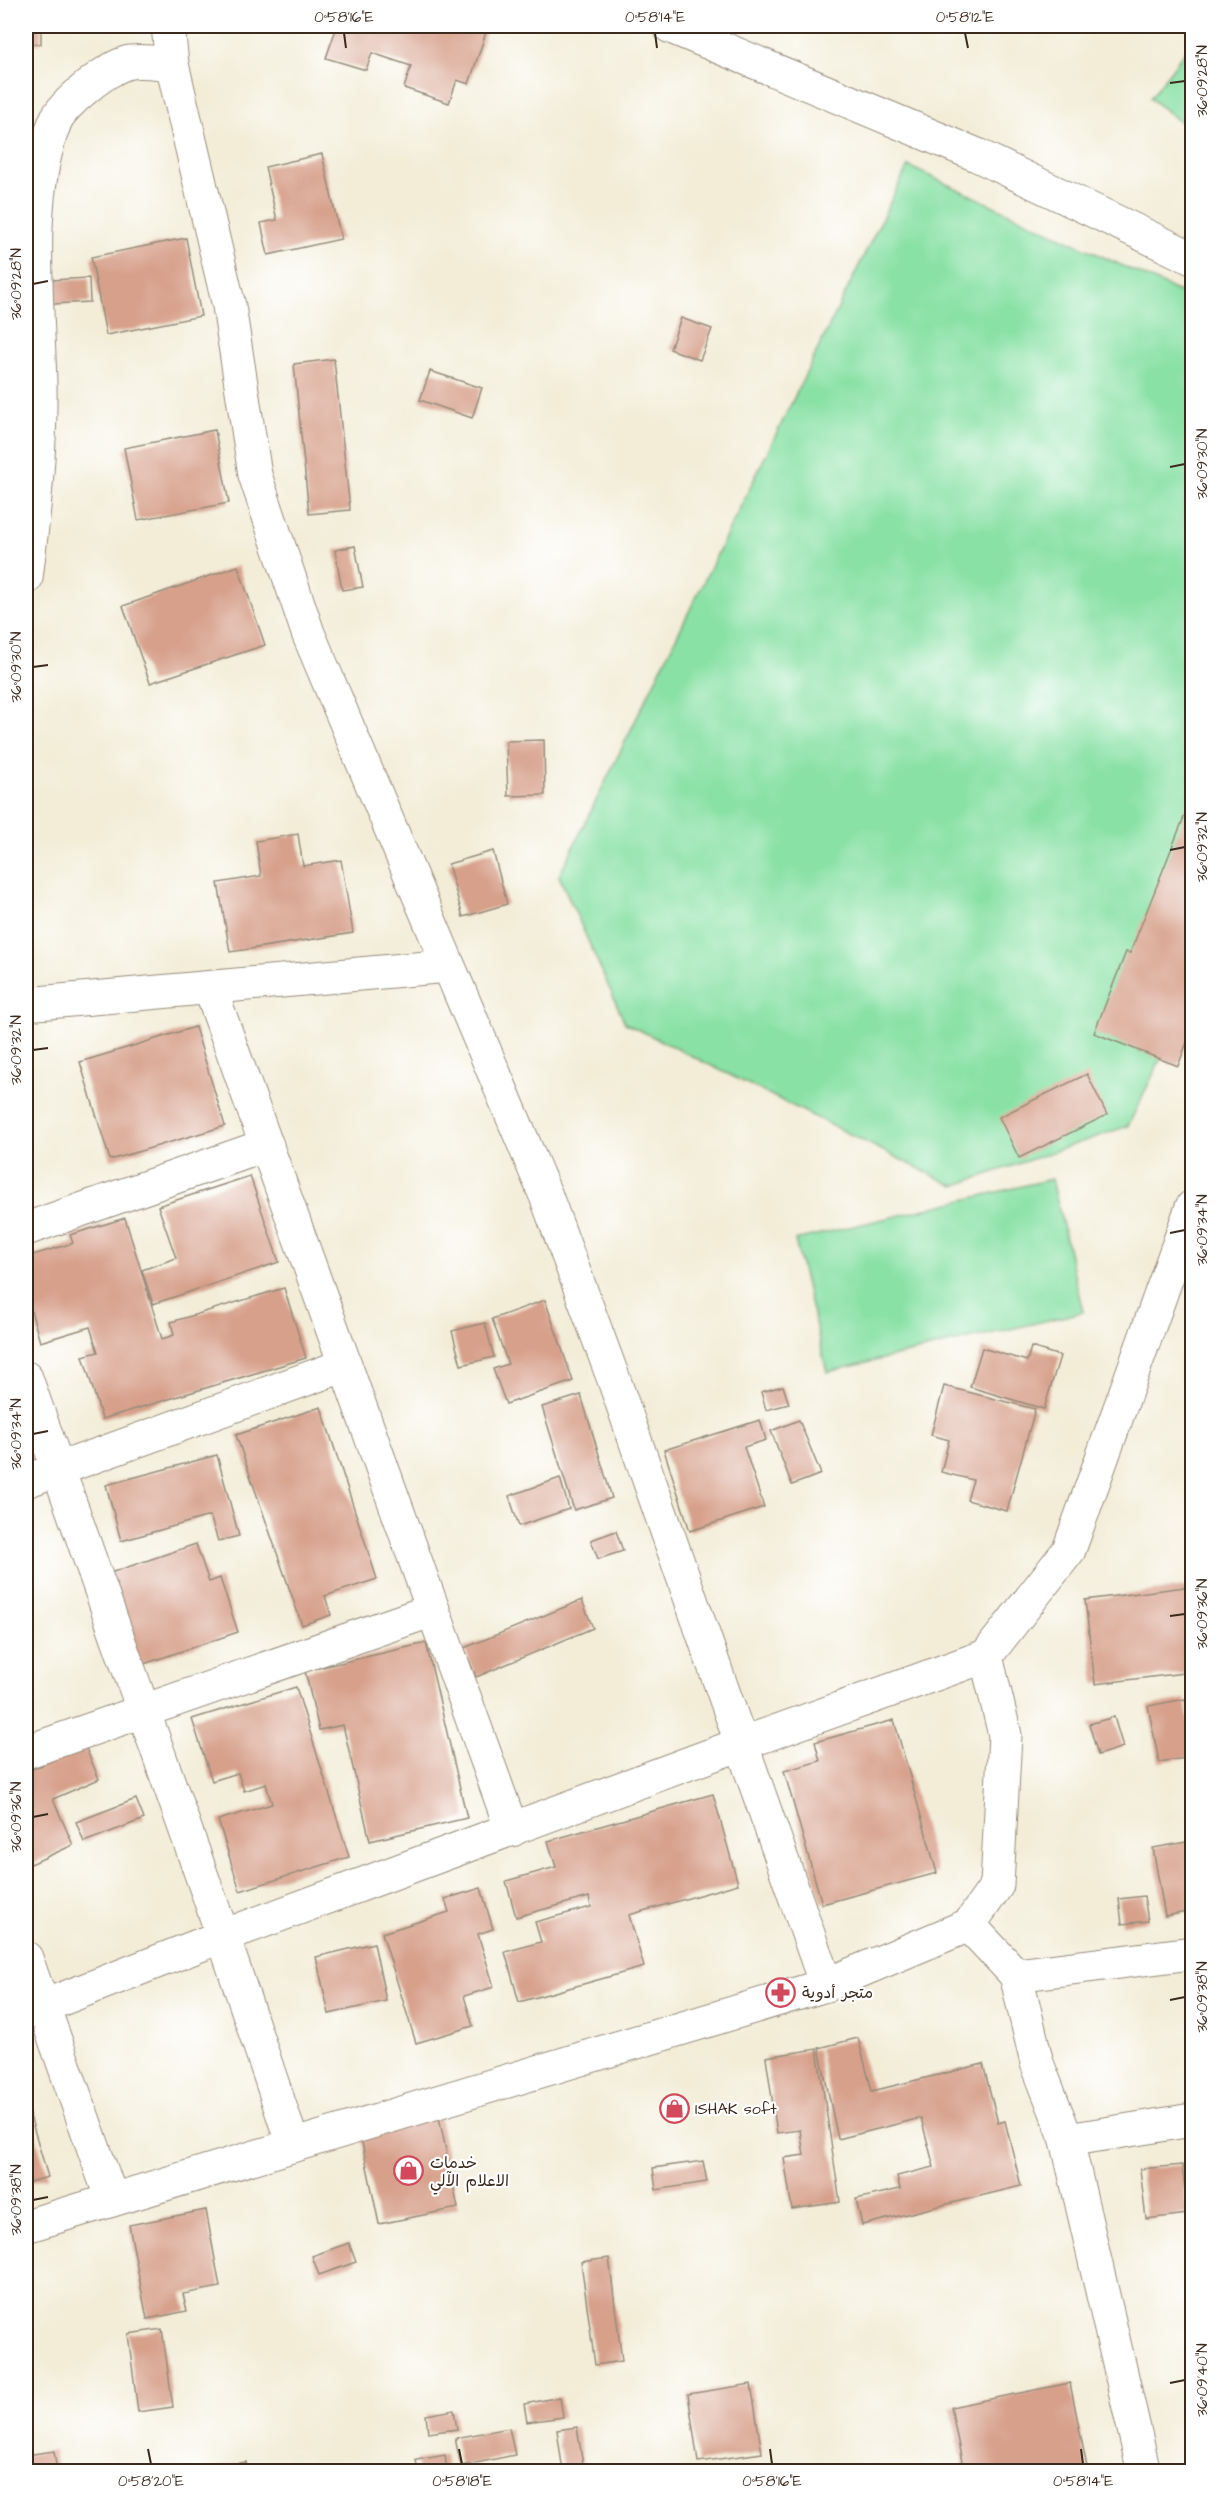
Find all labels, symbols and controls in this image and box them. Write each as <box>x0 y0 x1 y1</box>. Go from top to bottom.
text: 0°58'16"E <box>314 7 374 28</box>
text: 0°58'14"E <box>625 7 685 28</box>
text: 0°58'12"E <box>936 7 994 28</box>
text: 36°09'28"N <box>1192 45 1213 117</box>
text: 36°09'28"N <box>6 248 27 320</box>
text: 36°09'30"N <box>1192 429 1213 499</box>
text: 36°09'30"N <box>6 632 27 702</box>
text: 36°09'32"N <box>1192 812 1213 882</box>
text: 36°09'32"N <box>6 1015 27 1085</box>
text: 36°09'34"N <box>1192 1194 1213 1266</box>
text: 36°09'34"N <box>6 1398 27 1470</box>
text: 36°09'36"N <box>1192 1579 1213 1649</box>
text: 36°09'36"N <box>6 1782 27 1852</box>
text: 36°09'38"N <box>1192 1961 1213 2033</box>
pharmacy icon: متجر أدوية <box>765 1976 797 2008</box>
place label: متجر أدوية <box>802 1982 873 2004</box>
shop icon: ISHAK soft <box>658 2092 690 2124</box>
place label: ISHAK soft <box>695 2098 777 2120</box>
place label: خدمات الاعلام الآلي <box>430 2152 509 2195</box>
shop icon: خدمات الاعلام الآلي <box>393 2155 425 2187</box>
text: 36°09'38"N <box>6 2164 27 2236</box>
text: 36°09'40"N <box>1192 2343 1213 2417</box>
text: 0°58'20"E <box>118 2471 184 2492</box>
text: 0°58'18"E <box>432 2471 492 2492</box>
text: 0°58'16"E <box>742 2471 802 2492</box>
text: 0°58'14"E <box>1053 2471 1113 2492</box>

